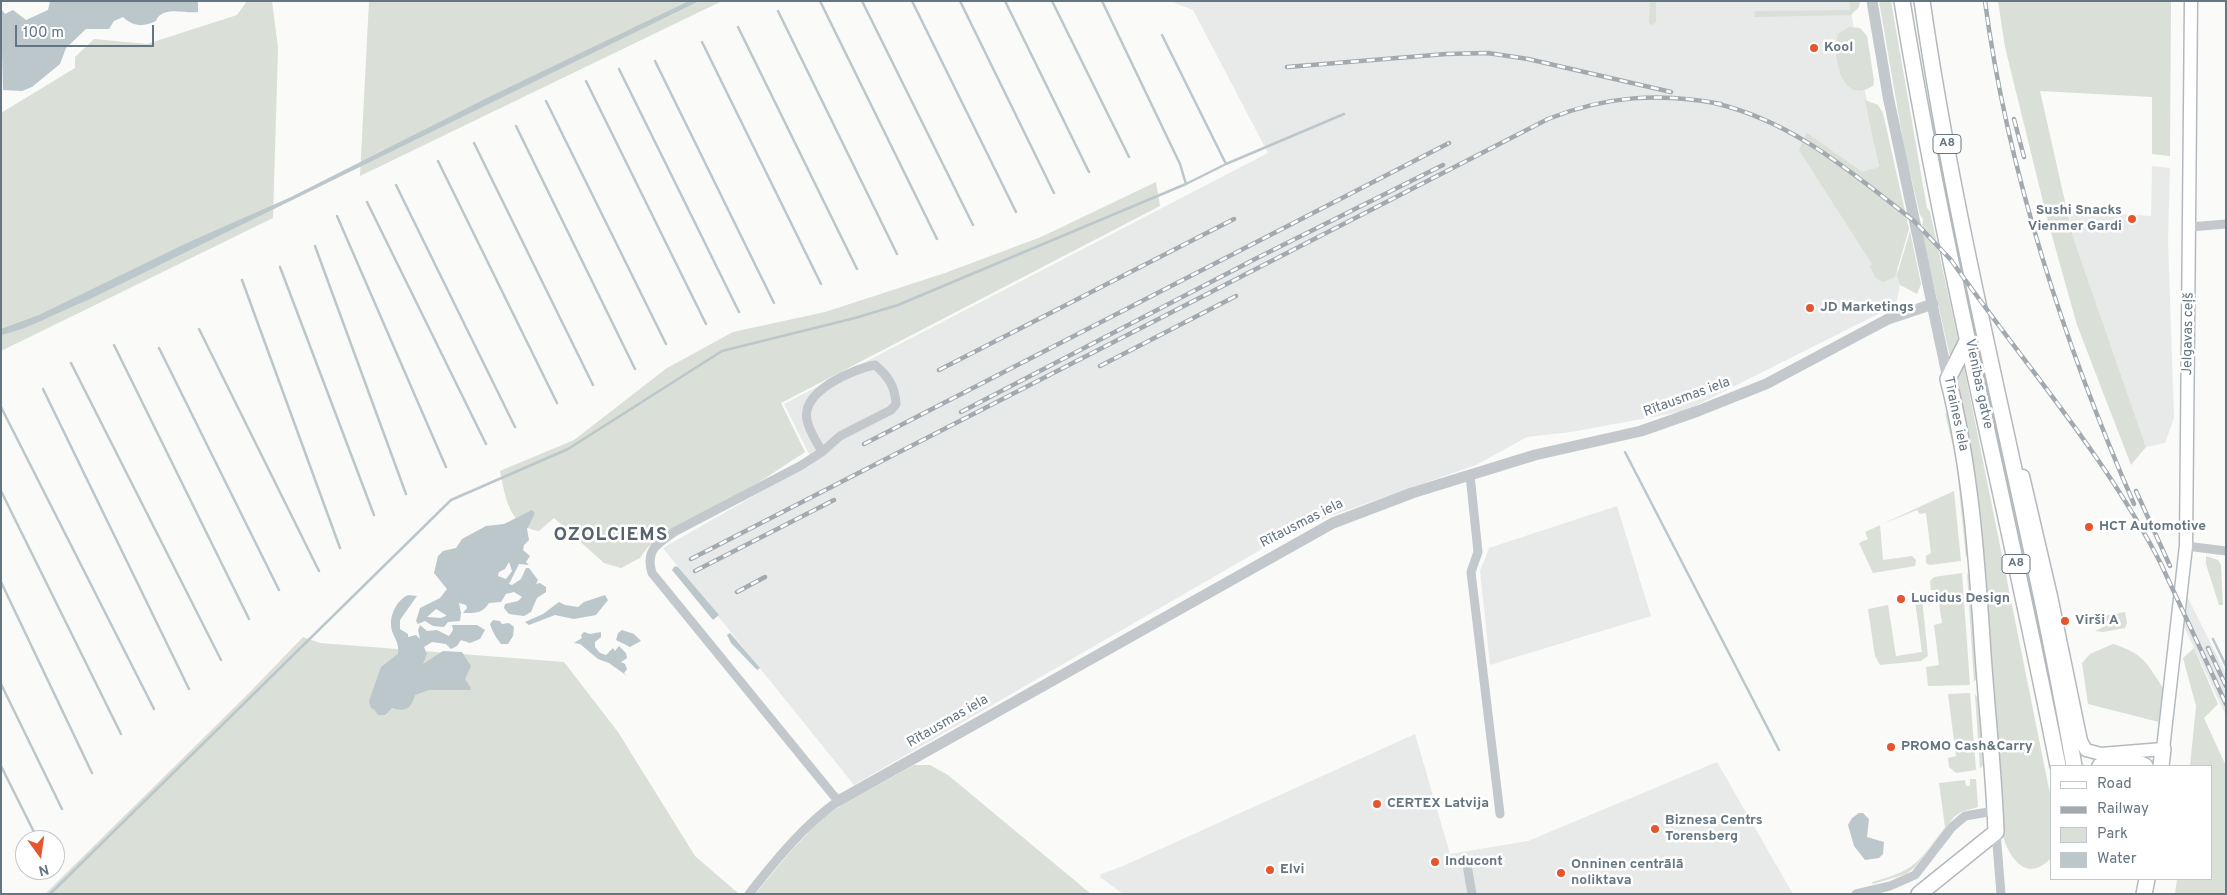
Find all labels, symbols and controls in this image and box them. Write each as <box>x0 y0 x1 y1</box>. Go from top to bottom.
scale bar <box>18 15 156 47</box>
text: 100 m <box>23 24 64 43</box>
place label: Kool <box>1824 40 1853 56</box>
marker: Kool <box>1808 42 1820 54</box>
road number: A8 <box>1933 134 1961 154</box>
place label: Sushi Snacks Vienmer Gardi <box>2028 203 2122 236</box>
marker: Sushi Snacks Vienmer Gardi <box>2126 213 2138 225</box>
street label: Jelgavas ceļš <box>2180 292 2198 376</box>
place label: JD Marketings <box>1820 300 1914 316</box>
marker: JD Marketings <box>1804 302 1816 314</box>
street label: Vienības gatve <box>1960 337 1996 431</box>
street label: Rītausmas iela <box>1641 375 1733 421</box>
street label: Tīraines iela <box>1939 375 1971 453</box>
street label: Rītausmas iela <box>1258 496 1346 552</box>
place label: HCT Automotive <box>2099 519 2206 535</box>
marker: HCT Automotive <box>2083 521 2095 533</box>
district label: OZOLCIEMS <box>552 525 670 547</box>
road number: A8 <box>2002 554 2030 574</box>
place label: Lucidus Design <box>1911 591 2010 607</box>
marker: Lucidus Design <box>1895 593 1907 605</box>
place label: Virši A <box>2075 613 2119 629</box>
marker: Virši A <box>2059 615 2071 627</box>
street label: Rītausmas iela <box>904 692 992 752</box>
place label: PROMO Cash&Carry <box>1901 739 2033 755</box>
marker: PROMO Cash&Carry <box>1885 741 1897 753</box>
legend <box>2050 765 2212 880</box>
text: Road <box>2097 775 2132 794</box>
place label: CERTEX Latvija <box>1387 796 1489 812</box>
marker: CERTEX Latvija <box>1371 798 1383 810</box>
text: Railway <box>2097 800 2149 819</box>
place label: Biznesa Centrs Torensberg <box>1665 813 1763 846</box>
marker: Biznesa Centrs Torensberg <box>1649 823 1661 835</box>
text: Park <box>2097 825 2128 844</box>
north arrow <box>15 830 65 880</box>
text: Water <box>2097 850 2136 869</box>
place label: Inducont <box>1445 854 1503 870</box>
marker: Inducont <box>1429 856 1441 868</box>
place label: Onninen centrālā noliktava <box>1571 857 1684 890</box>
text: N <box>37 860 50 879</box>
place label: Elvi <box>1280 862 1305 878</box>
marker: Elvi <box>1264 864 1276 876</box>
marker: Onninen centrālā noliktava <box>1555 867 1567 879</box>

